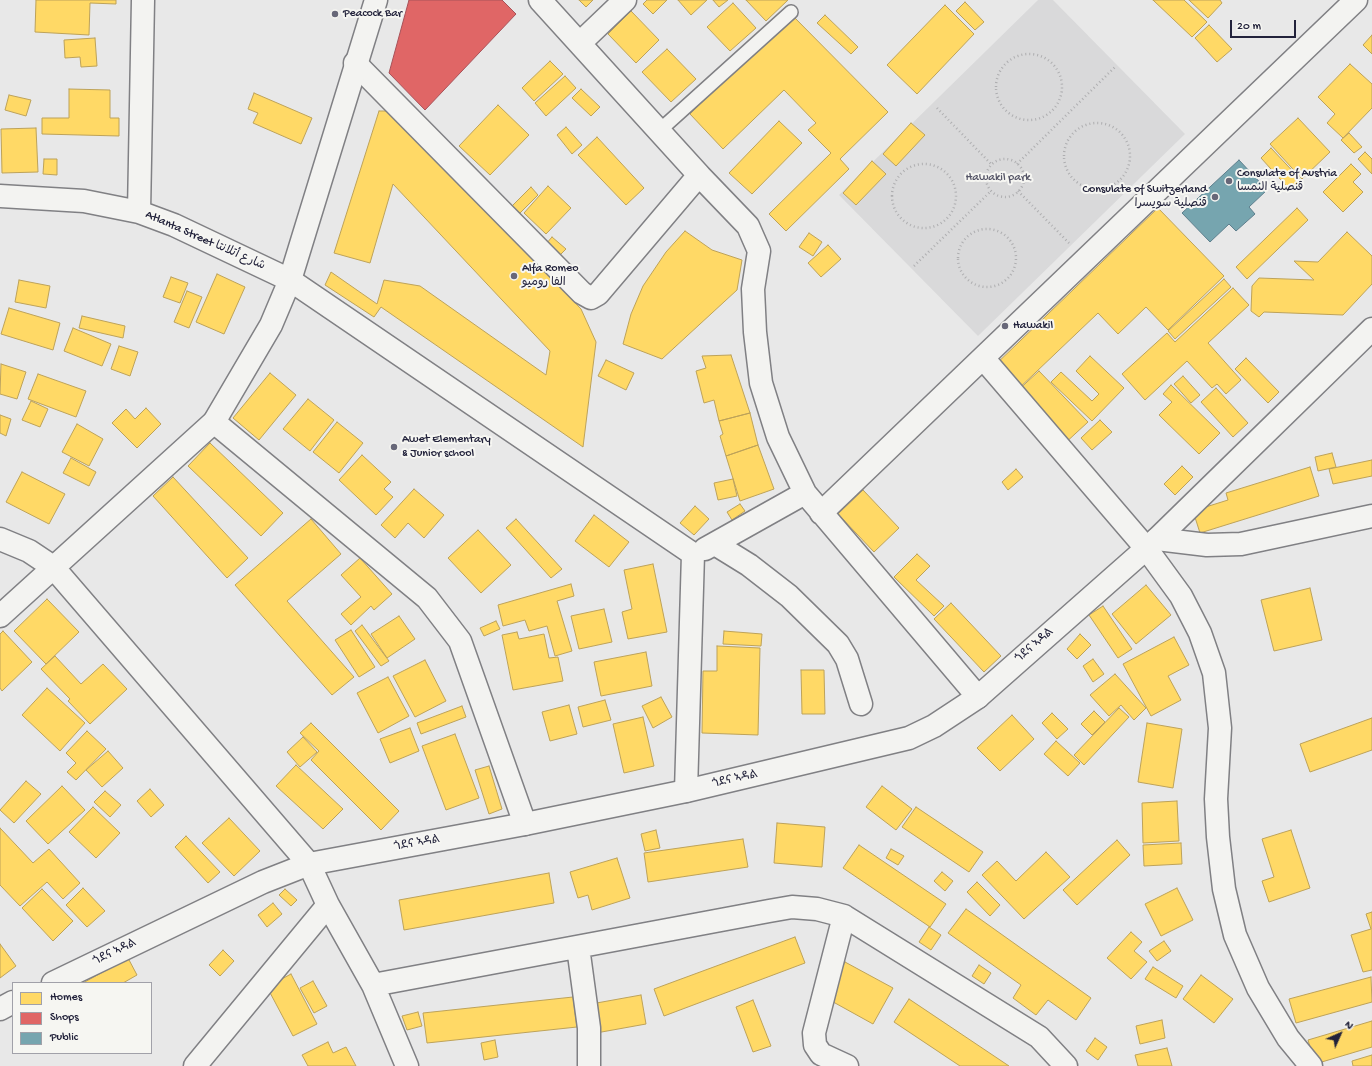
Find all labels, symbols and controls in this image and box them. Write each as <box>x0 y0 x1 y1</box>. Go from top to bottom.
place label: Peacock Bar <box>343 7 402 21</box>
marker: Peacock Bar <box>330 9 340 19</box>
scale bar <box>1232 12 1298 38</box>
text: 20 m <box>1237 20 1261 34</box>
place label: Consulate of Austria قنصلية النمسا <box>1237 167 1337 195</box>
park label: Hawakil park <box>965 171 1031 185</box>
marker: Consulate of Austria قنصلية النمسا <box>1224 176 1234 186</box>
place label: Consulate of Switzerland قنصلية سويسرا <box>1082 183 1207 211</box>
marker: Consulate of Switzerland قنصلية سويسرا <box>1210 192 1220 202</box>
street label: Atlanta Street شارع أتلانتا <box>143 208 267 274</box>
place label: Alfa Romeo الفا روميو <box>522 262 578 290</box>
marker: Alfa Romeo الفا روميو <box>509 271 519 281</box>
place label: Hawakil <box>1013 319 1053 333</box>
marker: Hawakil <box>1000 321 1010 331</box>
place label: Awet Elementary & Junior school <box>402 433 491 461</box>
marker: Awet Elementary & Junior school <box>389 442 399 452</box>
street label: ጎደና ኣዳል <box>1013 625 1057 667</box>
street label: ጎደና ኣዳል <box>711 768 759 792</box>
street label: ጎደና ኣዳል <box>393 833 441 855</box>
street label: ጎደና ኣዳል <box>91 936 139 970</box>
legend <box>12 982 152 1054</box>
text: Homes <box>50 991 82 1005</box>
text: Shops <box>50 1011 79 1025</box>
north arrow <box>1320 1014 1360 1054</box>
text: N <box>1342 1019 1355 1032</box>
text: Public <box>50 1031 78 1045</box>

